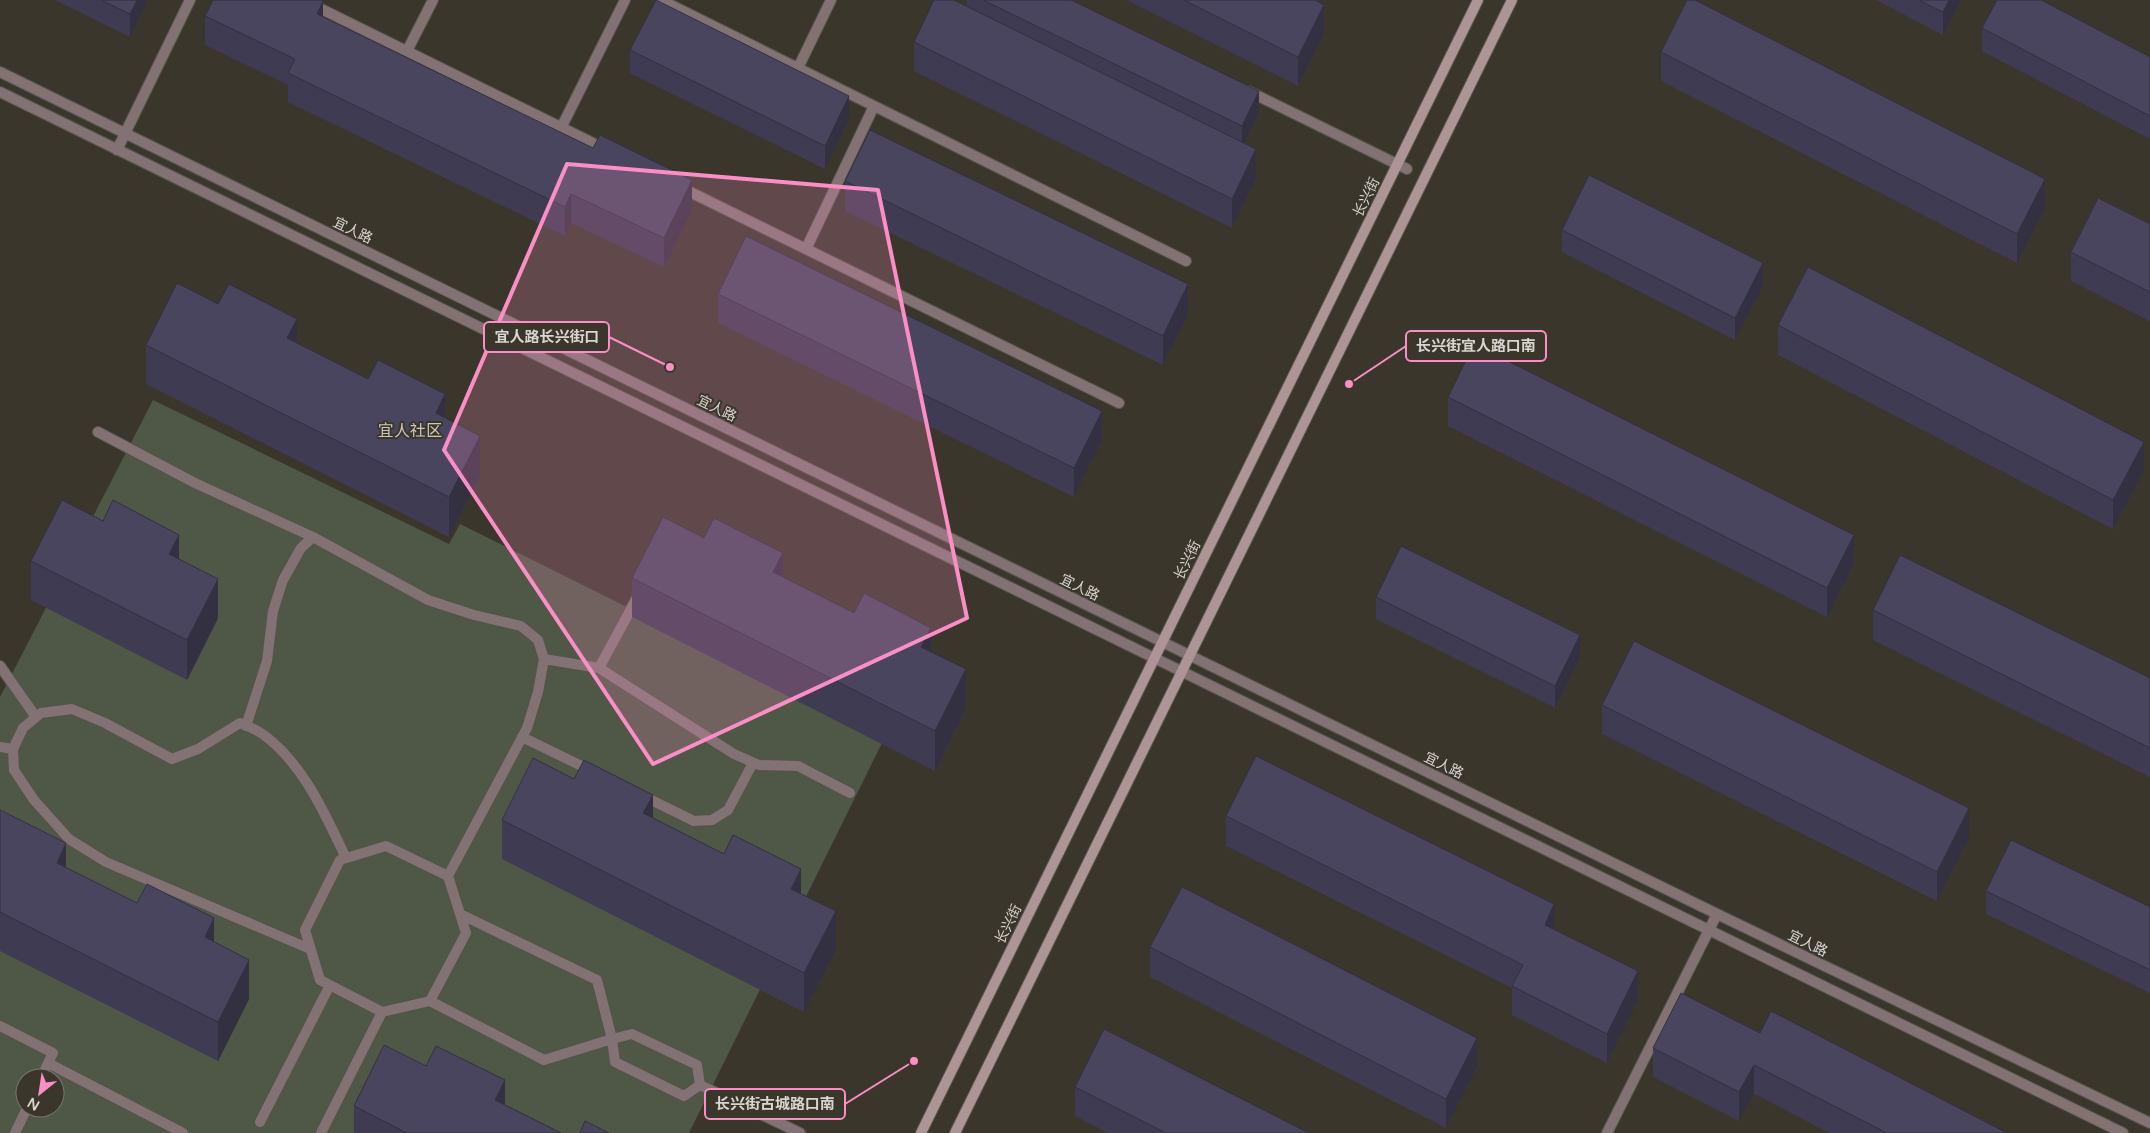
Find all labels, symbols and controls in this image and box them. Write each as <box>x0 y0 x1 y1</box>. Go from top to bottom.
street label: 长兴街 <box>1350 175 1383 220</box>
street label: 宜人路 <box>330 214 375 247</box>
callout: 宜人路长兴街口 <box>484 322 609 352</box>
text: 宜人路长兴街口 <box>494 328 600 346</box>
callout: 长兴街宜人路口南 <box>1406 331 1546 361</box>
text: 长兴街宜人路口南 <box>1416 337 1536 355</box>
street label: 宜人路 <box>694 392 739 425</box>
district label: 宜人社区 <box>378 421 442 441</box>
street label: 长兴街 <box>1171 538 1204 583</box>
street label: 宜人路 <box>1057 571 1102 604</box>
street label: 宜人路 <box>1421 749 1466 782</box>
street label: 长兴街 <box>992 902 1025 947</box>
street label: 宜人路 <box>1785 927 1830 960</box>
north arrow <box>15 1068 65 1118</box>
callout: 长兴街古城路口南 <box>705 1089 845 1119</box>
text: N <box>25 1094 43 1114</box>
text: 长兴街古城路口南 <box>715 1095 835 1113</box>

